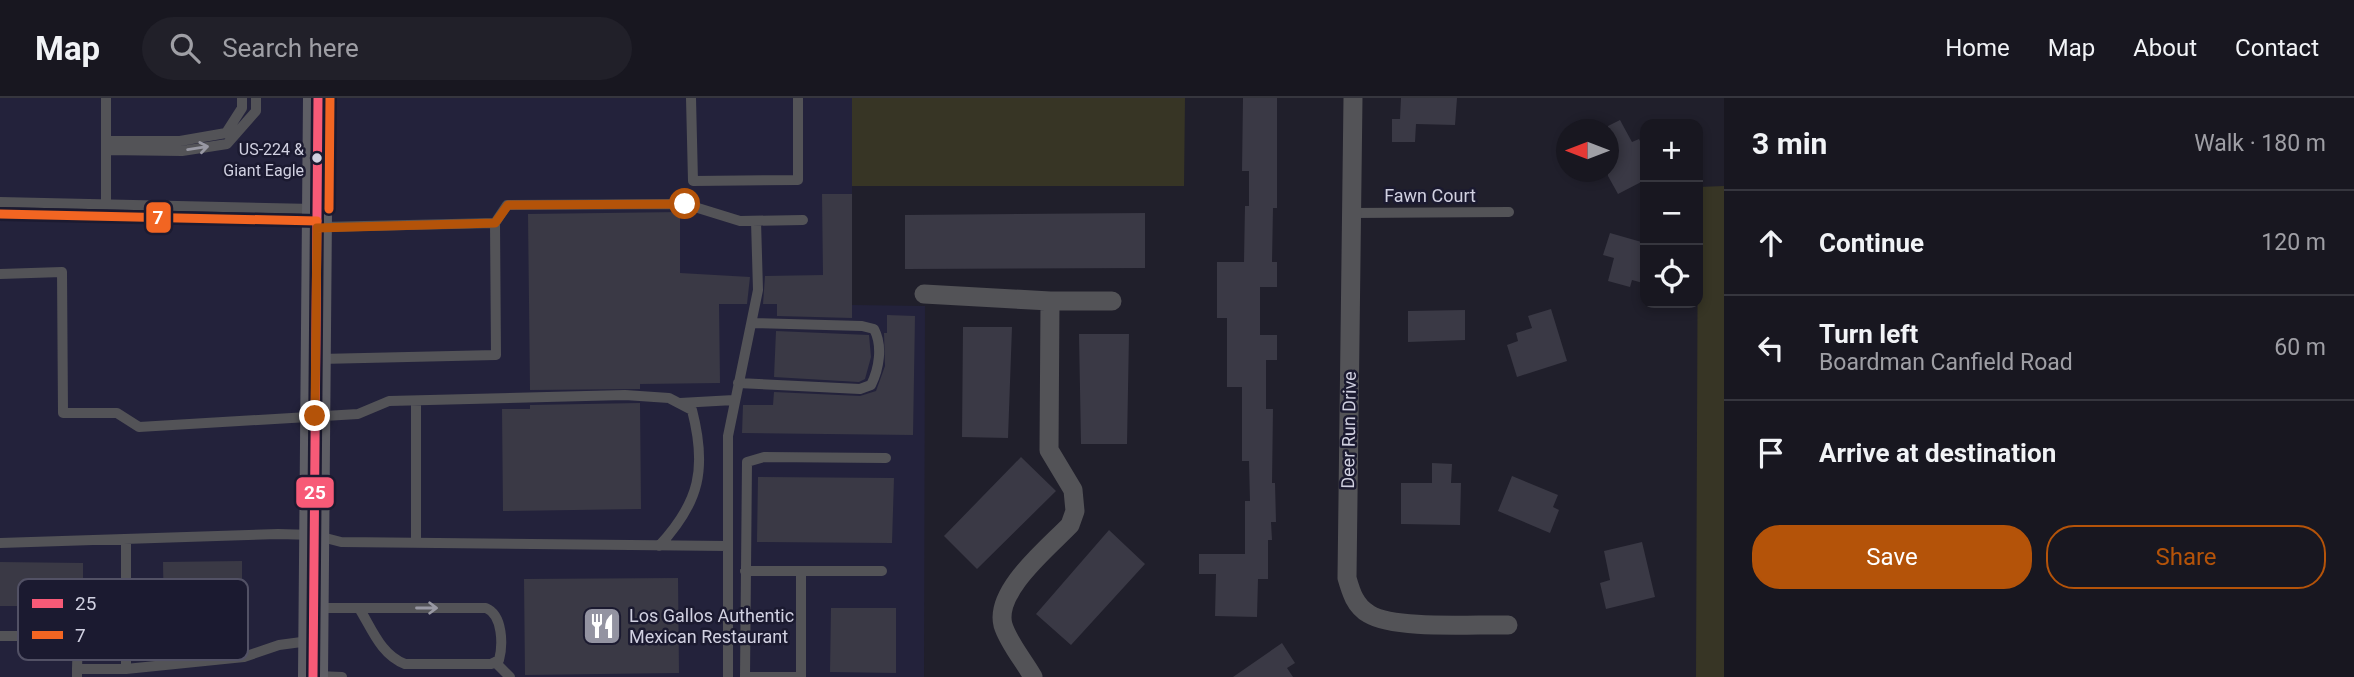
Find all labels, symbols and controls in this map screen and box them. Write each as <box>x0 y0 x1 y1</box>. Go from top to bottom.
search box <box>142 17 632 80</box>
text: Map <box>35 29 100 68</box>
icon: search <box>166 29 204 67</box>
text: Search here <box>222 33 359 63</box>
text: Home <box>1945 34 2010 62</box>
text: Map <box>2048 34 2095 62</box>
text: About <box>2133 34 2197 62</box>
text: Contact <box>2235 34 2319 62</box>
north arrow <box>1556 119 1619 182</box>
map controls <box>1640 119 1703 308</box>
button: + <box>1640 119 1703 182</box>
text: 3 min <box>1752 126 1827 161</box>
text: Walk · 180 m <box>2194 130 2326 157</box>
place label: US-224 & Giant Eagle <box>223 140 304 180</box>
one-way arrow <box>186 142 209 155</box>
marker: US-224 & Giant Eagle <box>310 151 324 165</box>
button: − <box>1640 182 1703 245</box>
street label: Fawn Court <box>1384 185 1476 206</box>
route start <box>669 188 700 219</box>
line badge: 7 <box>145 201 172 234</box>
text: 7 <box>153 206 164 229</box>
icon: ahead <box>1752 224 1790 262</box>
text: Continue <box>1819 228 1924 258</box>
text: 120 m <box>2261 229 2326 256</box>
button: locate <box>1640 245 1703 308</box>
text: Turn left <box>1819 319 1918 349</box>
icon: left <box>1752 329 1790 367</box>
text: 60 m <box>2274 334 2326 361</box>
text: Boardman Canfield Road <box>1819 349 2073 376</box>
street label: Deer Run Drive <box>1337 371 1360 489</box>
route end <box>299 400 330 431</box>
icon: arrive <box>1752 434 1790 472</box>
text: Arrive at destination <box>1819 438 2056 468</box>
line badge: 25 <box>295 476 335 509</box>
text: 25 <box>304 481 326 504</box>
button: Save <box>1752 525 2032 589</box>
button: Share <box>2046 525 2326 589</box>
legend <box>18 579 248 660</box>
text: 25 <box>75 592 96 615</box>
one-way arrow <box>416 601 439 615</box>
restaurant icon: Los Gallos Authentic Mexican Restaurant <box>581 605 623 647</box>
place label: Los Gallos Authentic Mexican Restaurant <box>629 605 794 647</box>
text: 7 <box>75 624 86 647</box>

